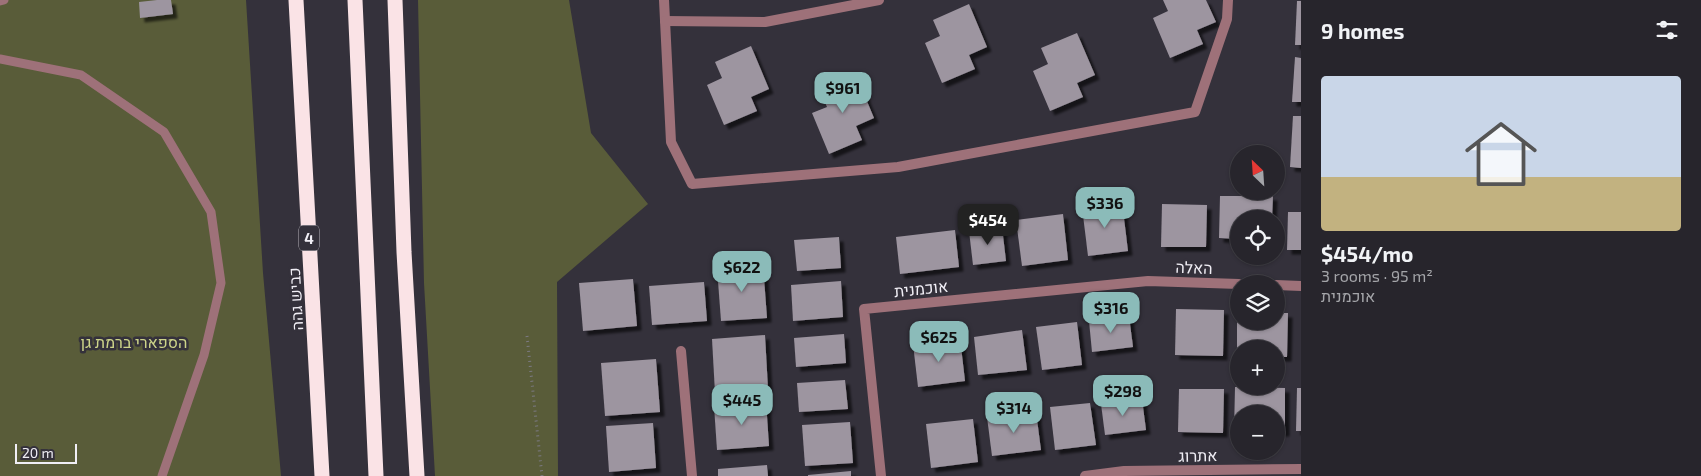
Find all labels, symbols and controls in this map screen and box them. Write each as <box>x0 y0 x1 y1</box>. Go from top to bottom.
icon: filters <box>1653 16 1681 44</box>
text: 9 homes <box>1321 18 1404 43</box>
pin: $961 <box>813 72 873 114</box>
text: $961 <box>825 78 861 97</box>
icon: home <box>1456 109 1546 199</box>
north arrow <box>1230 145 1285 200</box>
map controls <box>1230 145 1285 460</box>
pin: $336 <box>1075 186 1135 229</box>
text: $336 <box>1087 193 1123 212</box>
pin: $454 <box>958 204 1018 246</box>
text: $454 <box>969 210 1007 229</box>
button: locate <box>1230 210 1285 265</box>
road number: 4 <box>299 226 319 250</box>
text: $454/mo <box>1321 241 1413 266</box>
pin: $622 <box>712 250 772 293</box>
text: $622 <box>723 257 761 276</box>
street label: האלה <box>1175 257 1213 277</box>
text: 3 rooms · 95 m² <box>1321 266 1433 285</box>
street label: כביש גהה <box>284 267 306 331</box>
button: layers <box>1230 275 1285 330</box>
street label: אוכמנית <box>893 276 949 300</box>
text: אוכמנית <box>1321 286 1375 305</box>
pin: $316 <box>1081 292 1141 334</box>
text: $316 <box>1094 298 1128 317</box>
pin: $625 <box>909 320 969 363</box>
text: $625 <box>921 327 957 346</box>
park label: הספארי ברמת גן <box>81 332 187 351</box>
button: + <box>1230 340 1285 395</box>
pin: $298 <box>1093 374 1153 417</box>
text: $298 <box>1104 381 1142 400</box>
pin: $445 <box>712 384 772 426</box>
text: $445 <box>723 390 761 409</box>
pin: $314 <box>984 392 1044 434</box>
text: $314 <box>996 398 1032 417</box>
button: − <box>1230 405 1285 460</box>
scale bar <box>15 441 78 464</box>
text: 20 m <box>22 444 54 461</box>
street label: אתרוג <box>1178 445 1218 465</box>

